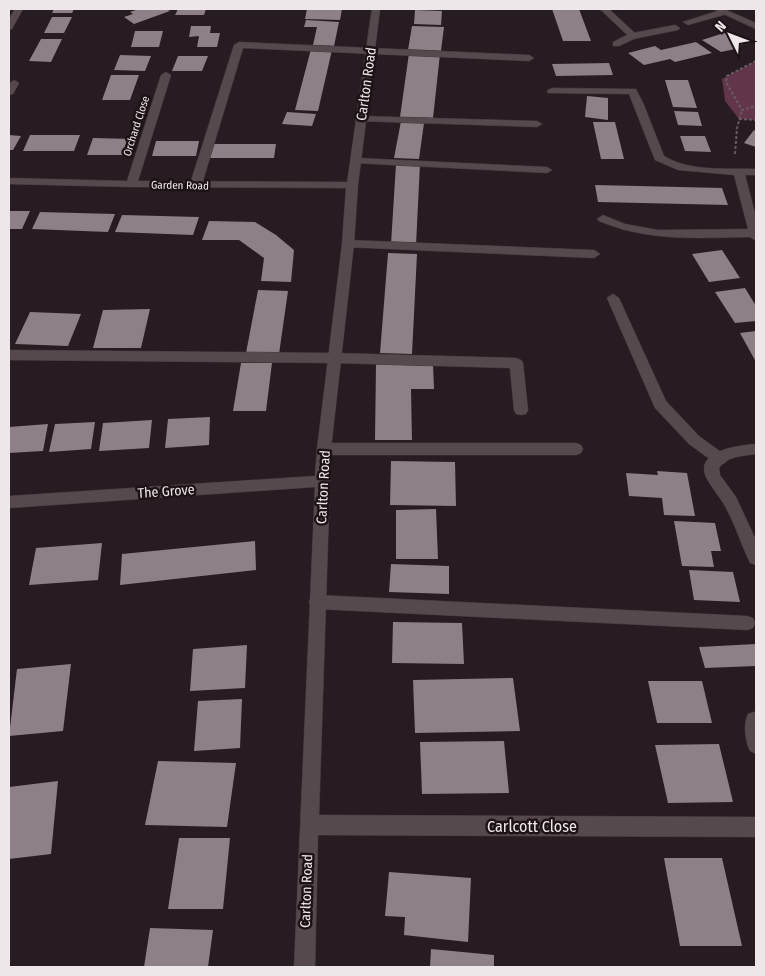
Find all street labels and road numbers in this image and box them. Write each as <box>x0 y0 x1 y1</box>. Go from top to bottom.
street label: Carlton Road <box>353 46 380 122</box>
street label: Orchard Close <box>121 94 152 158</box>
street label: Garden Road <box>151 178 209 193</box>
street label: Carlton Road <box>313 450 334 524</box>
street label: The Grove <box>137 481 195 502</box>
street label: Carlcott Close <box>487 817 577 836</box>
street label: Carlton Road <box>297 854 316 928</box>

